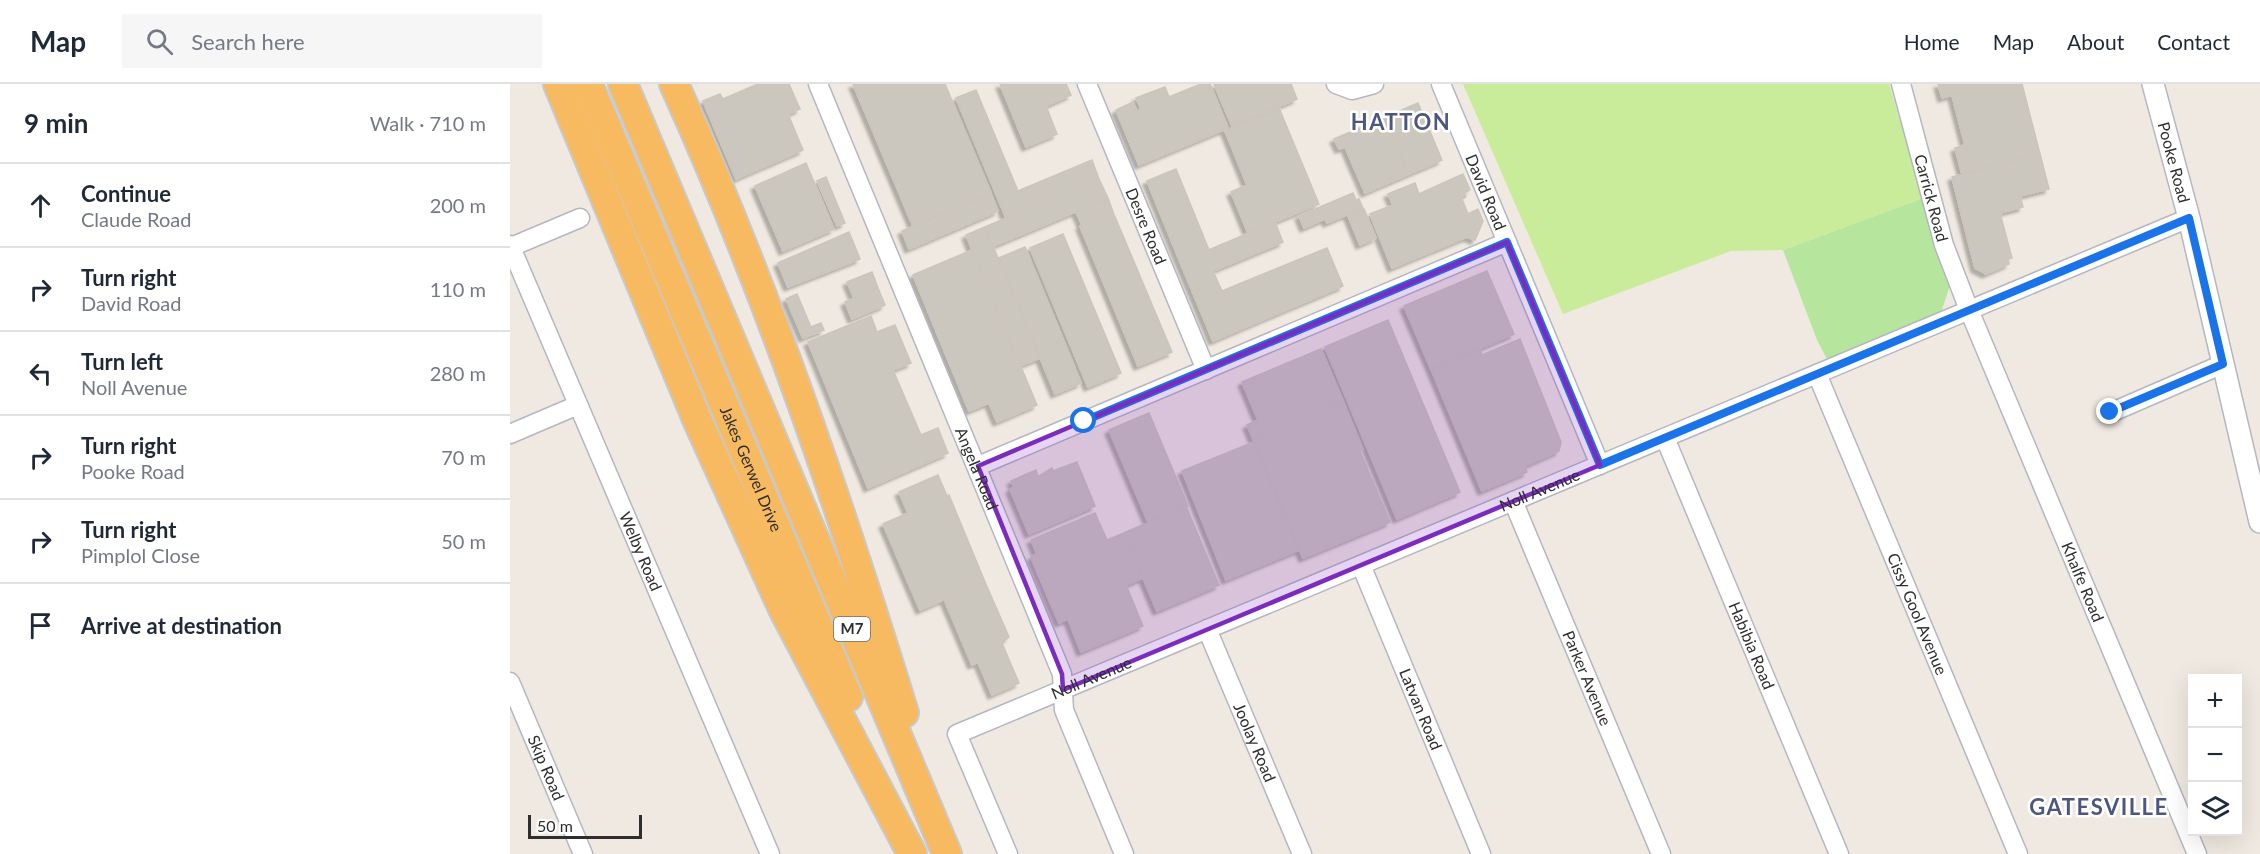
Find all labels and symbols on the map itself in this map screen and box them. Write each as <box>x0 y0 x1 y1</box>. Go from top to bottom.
district label: HATTON <box>1351 108 1451 135</box>
street label: Pooke Road <box>2155 119 2194 205</box>
street label: David Road <box>1462 151 1511 233</box>
street label: Carrick Road <box>1911 152 1953 244</box>
street label: Desre Road <box>1122 185 1171 267</box>
route end <box>2096 398 2122 424</box>
street label: Jakes Gerwel Drive <box>717 403 787 534</box>
route start <box>1070 407 1096 433</box>
street label: Angela Road <box>952 424 1003 512</box>
street label: Noll Avenue <box>1496 464 1582 515</box>
street label: Welby Road <box>616 509 666 593</box>
street label: Khalfe Road <box>2058 539 2109 624</box>
street label: Cissy Gool Avenue <box>1884 550 1952 677</box>
street label: Habibia Road <box>1726 599 1779 692</box>
road number: M7 <box>834 617 870 641</box>
street label: Parker Avenue <box>1559 627 1616 728</box>
street label: Noll Avenue <box>1048 652 1134 703</box>
street label: Latvan Road <box>1396 665 1447 752</box>
street label: Joolay Road <box>1230 700 1280 784</box>
street label: Skip Road <box>525 732 569 803</box>
district label: GATESVILLE <box>2029 793 2169 820</box>
scale bar <box>528 812 642 840</box>

